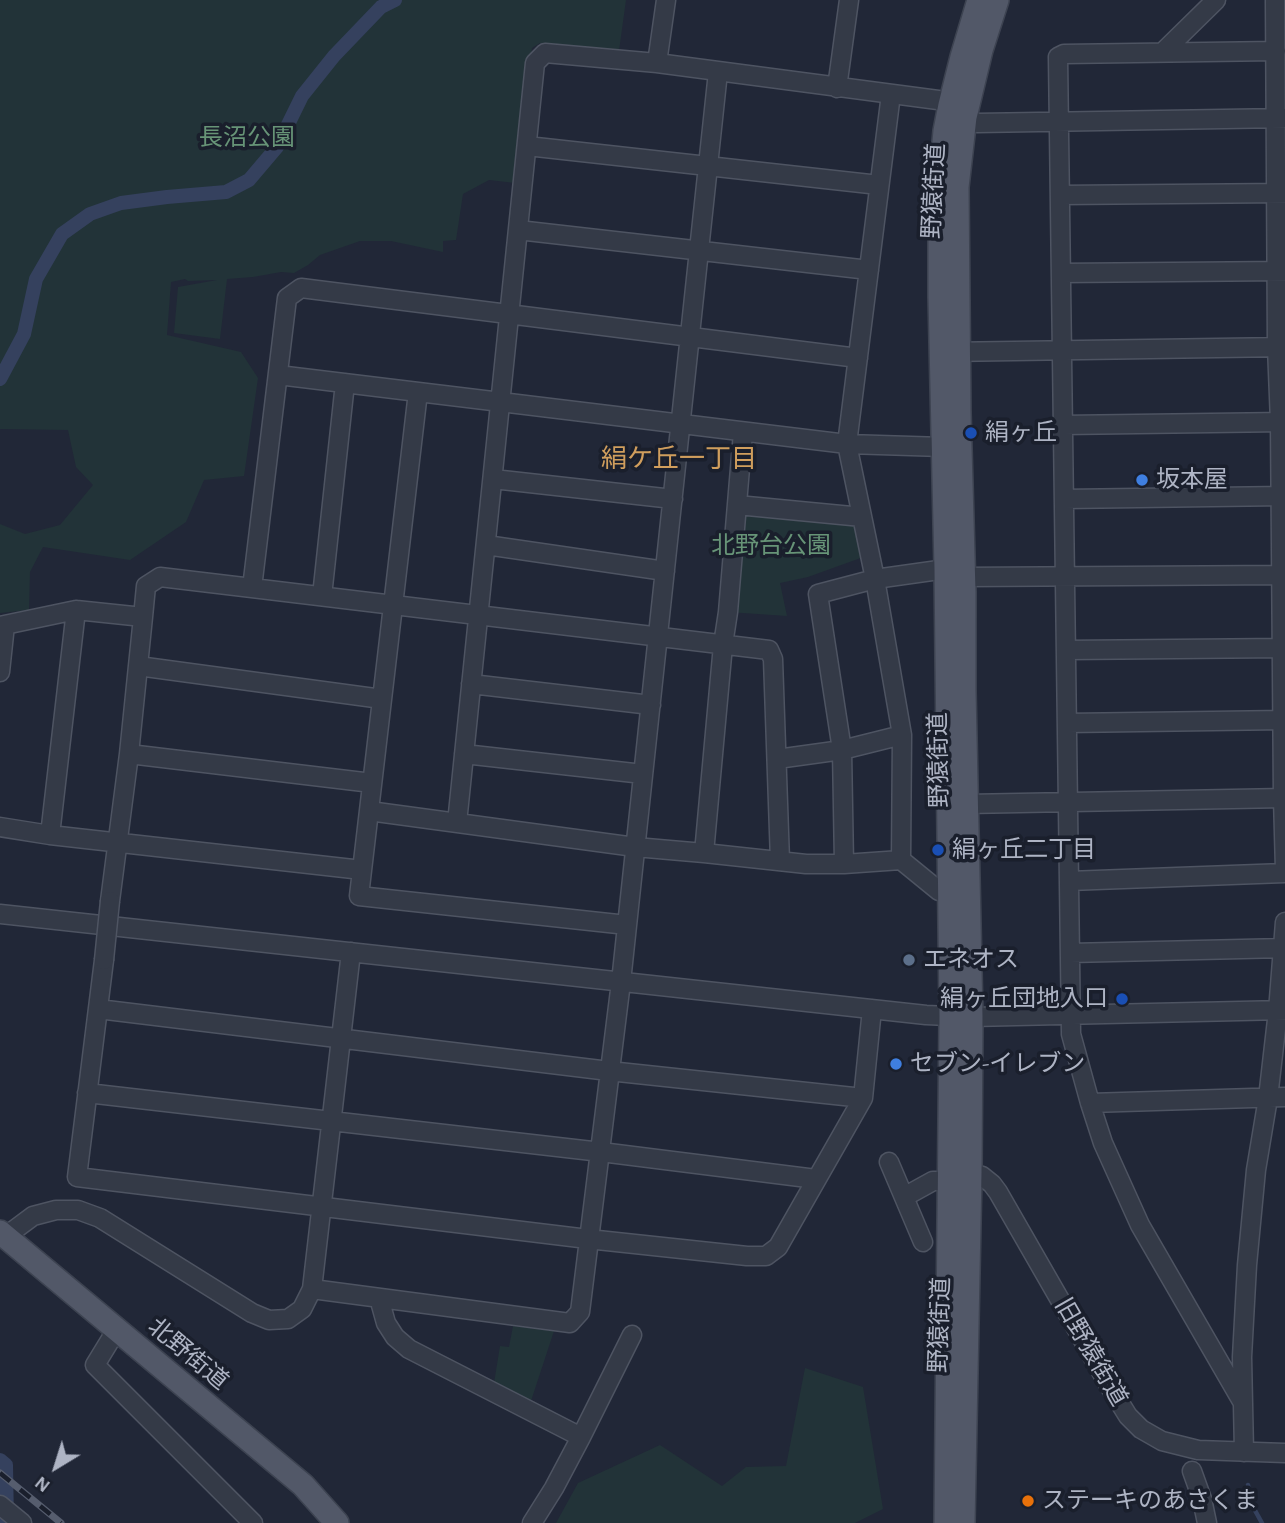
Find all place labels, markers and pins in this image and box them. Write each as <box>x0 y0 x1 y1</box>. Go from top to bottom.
place label: 絹ヶ丘 <box>985 419 1057 447</box>
marker: 絹ヶ丘 <box>963 425 979 441</box>
place label: 坂本屋 <box>1156 466 1228 494</box>
marker: 坂本屋 <box>1134 472 1150 488</box>
place label: 絹ヶ丘二丁目 <box>952 836 1096 864</box>
marker: 絹ヶ丘二丁目 <box>930 842 946 858</box>
place label: エネオス <box>923 946 1019 974</box>
marker: エネオス <box>901 952 917 968</box>
place label: 絹ヶ丘団地入口 <box>940 985 1108 1013</box>
marker: 絹ヶ丘団地入口 <box>1114 991 1130 1007</box>
place label: セブン-イレブン <box>910 1050 1085 1078</box>
marker: セブン-イレブン <box>888 1056 904 1072</box>
place label: ステーキのあさくま <box>1042 1487 1258 1515</box>
marker: ステーキのあさくま <box>1020 1493 1036 1509</box>

